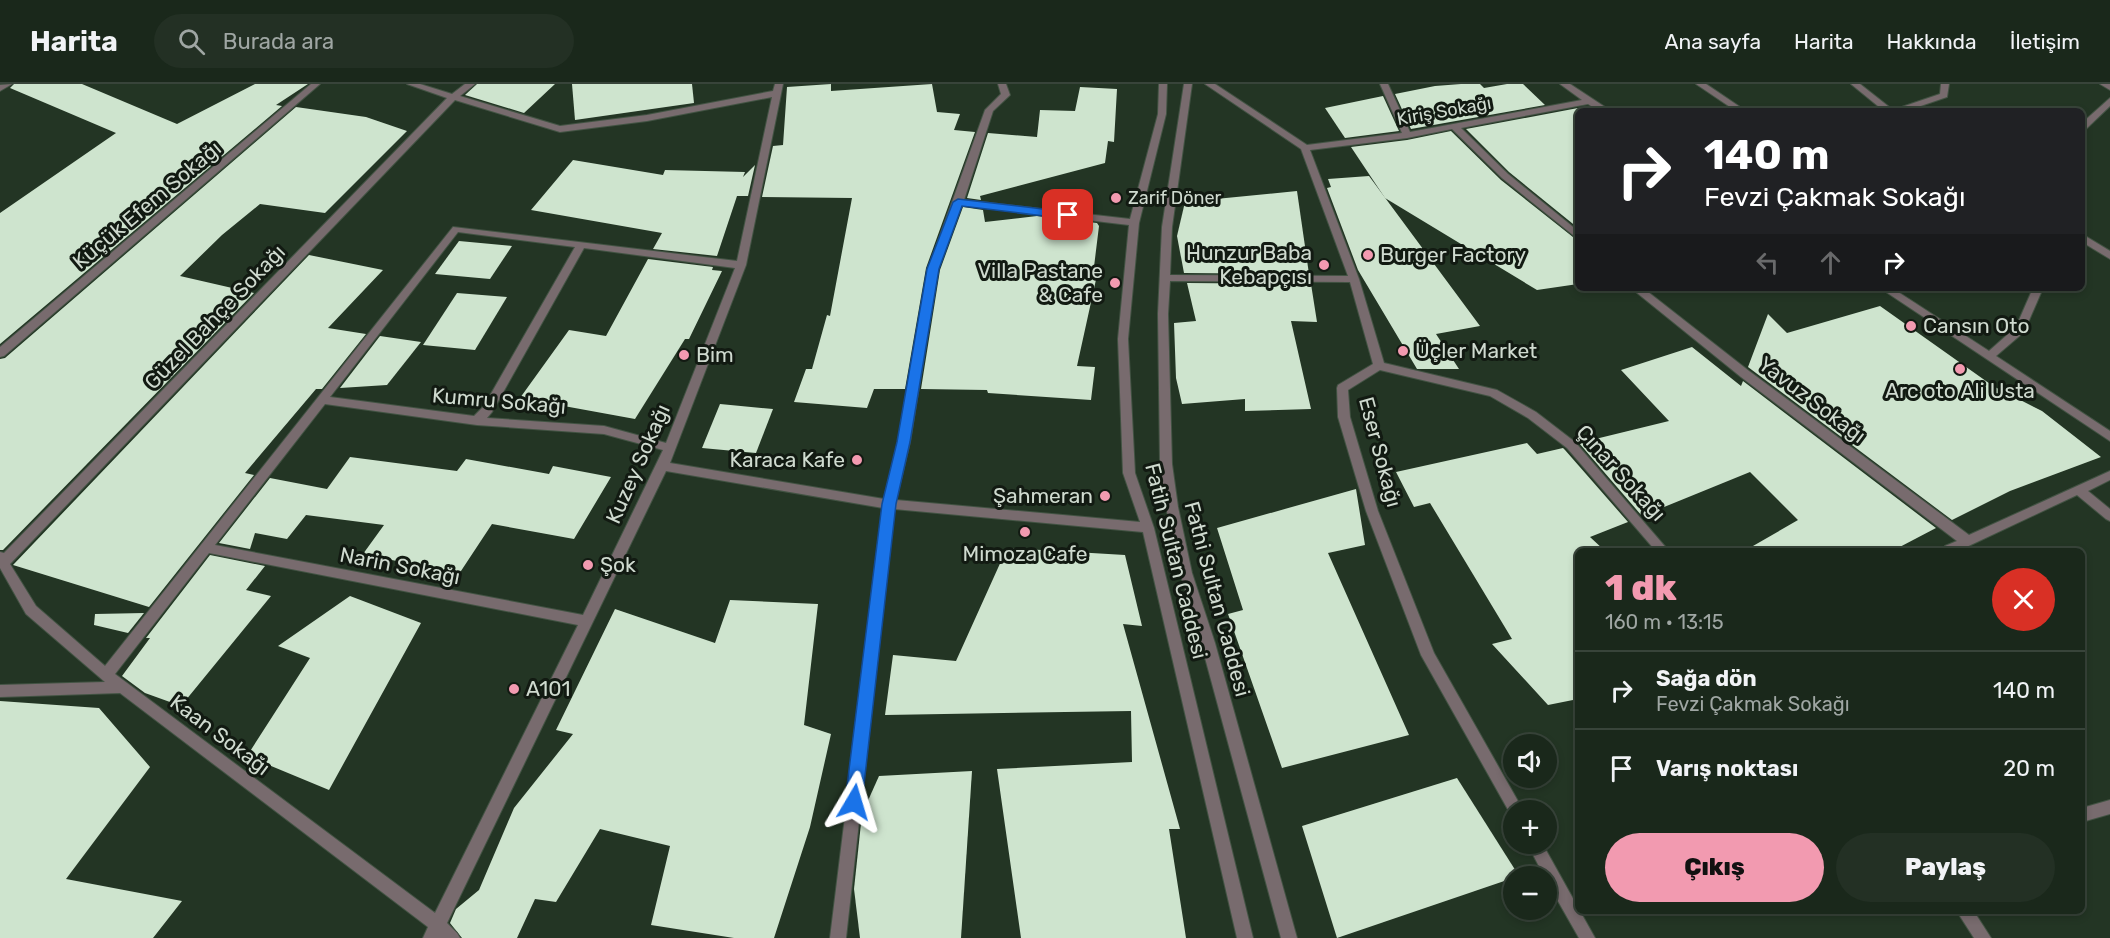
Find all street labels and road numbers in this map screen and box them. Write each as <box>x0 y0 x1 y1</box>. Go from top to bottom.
street label: Kiriş Sokağı <box>1395 92 1493 130</box>
street label: Küçük Efem Sokağı <box>67 135 226 274</box>
street label: Güzel Bahçe Sokağı <box>139 239 290 394</box>
street label: Yavuz Sokağı <box>1754 351 1871 448</box>
street label: Kumru Sokağı <box>431 382 567 419</box>
street label: Eser Sokağı <box>1354 394 1407 510</box>
street label: Kuzey Sokağı <box>600 400 675 527</box>
street label: Çınar Sokağı <box>1572 419 1671 526</box>
street label: Fatih Sultan Caddesi <box>1140 460 1213 661</box>
street label: Fathi Sultan Caddesi <box>1179 499 1256 699</box>
street label: Narin Sokağı <box>338 542 462 589</box>
street label: Kaan Sokağı <box>165 689 275 780</box>

